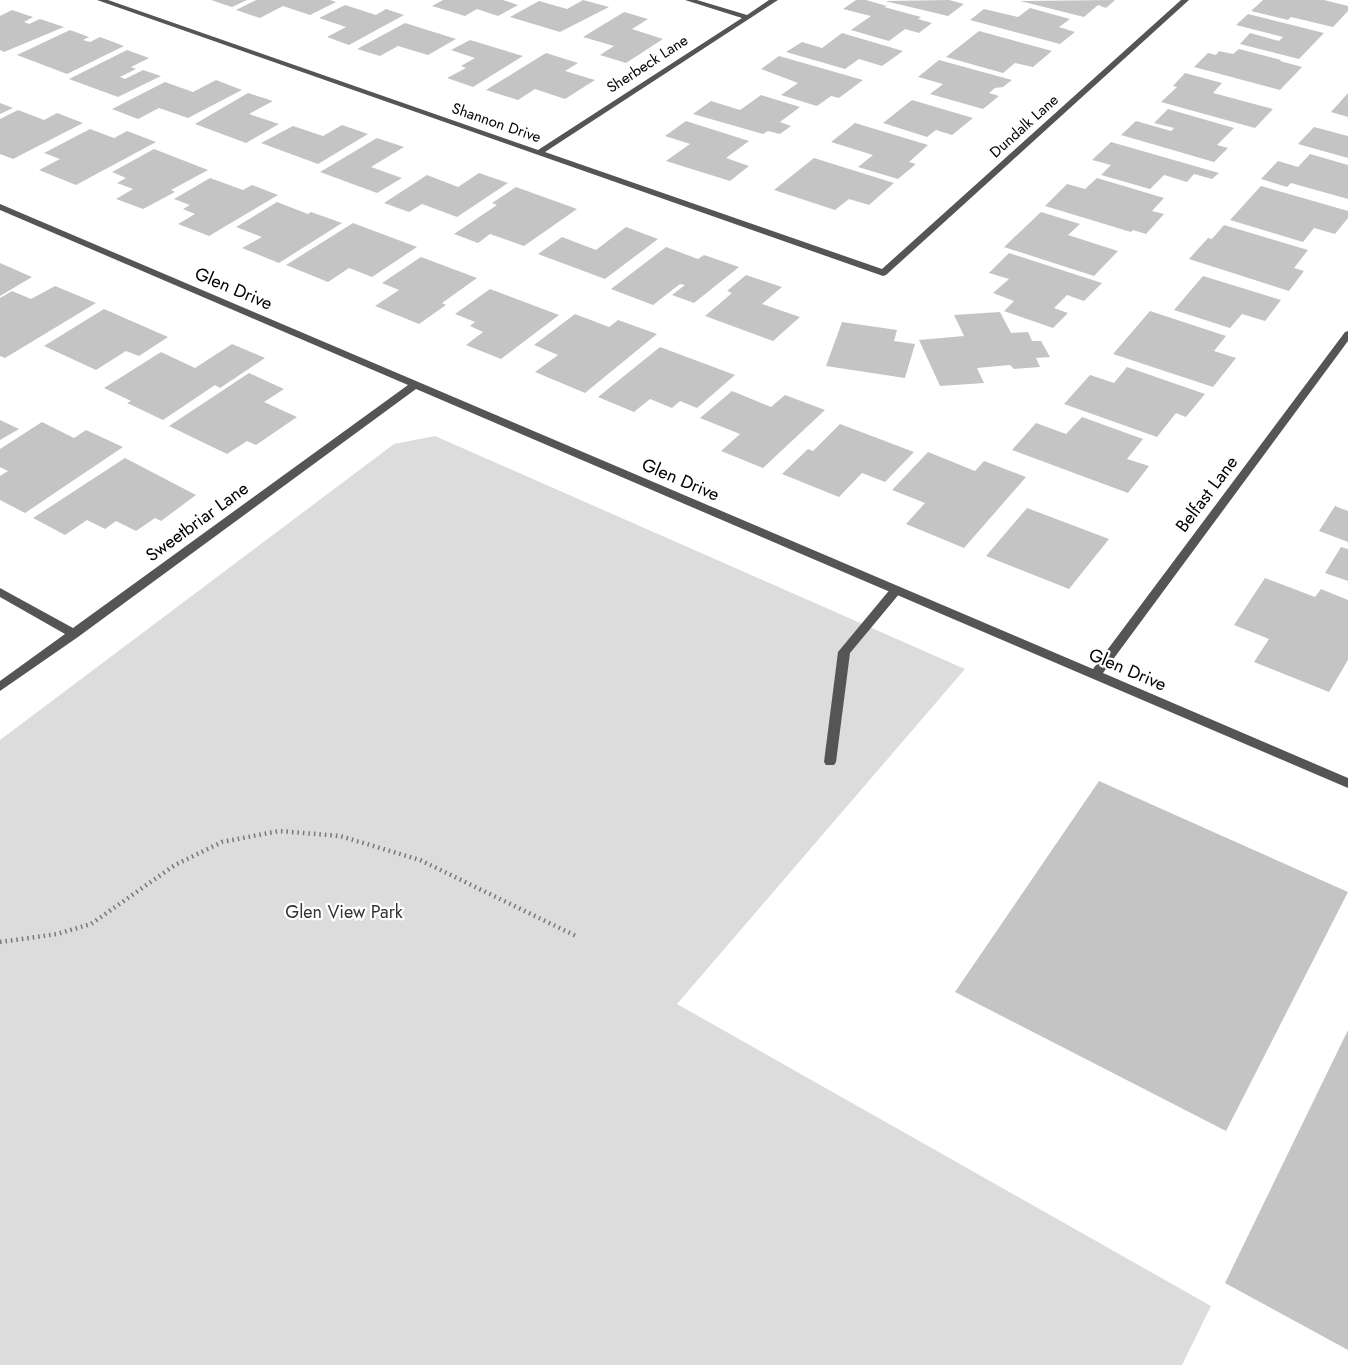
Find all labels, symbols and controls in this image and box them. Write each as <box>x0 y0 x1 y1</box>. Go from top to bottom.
street label: Sherbeck Lane <box>604 32 692 98</box>
street label: Dundalk Lane <box>987 92 1063 162</box>
street label: Shannon Drive <box>449 100 543 148</box>
street label: Glen Drive <box>191 264 275 316</box>
street label: Belfast Lane <box>1172 453 1244 537</box>
street label: Glen Drive <box>638 455 722 507</box>
street label: Sweetbriar Lane <box>142 479 254 567</box>
street label: Glen Drive <box>1085 645 1169 697</box>
park label: Glen View Park <box>285 903 403 925</box>

